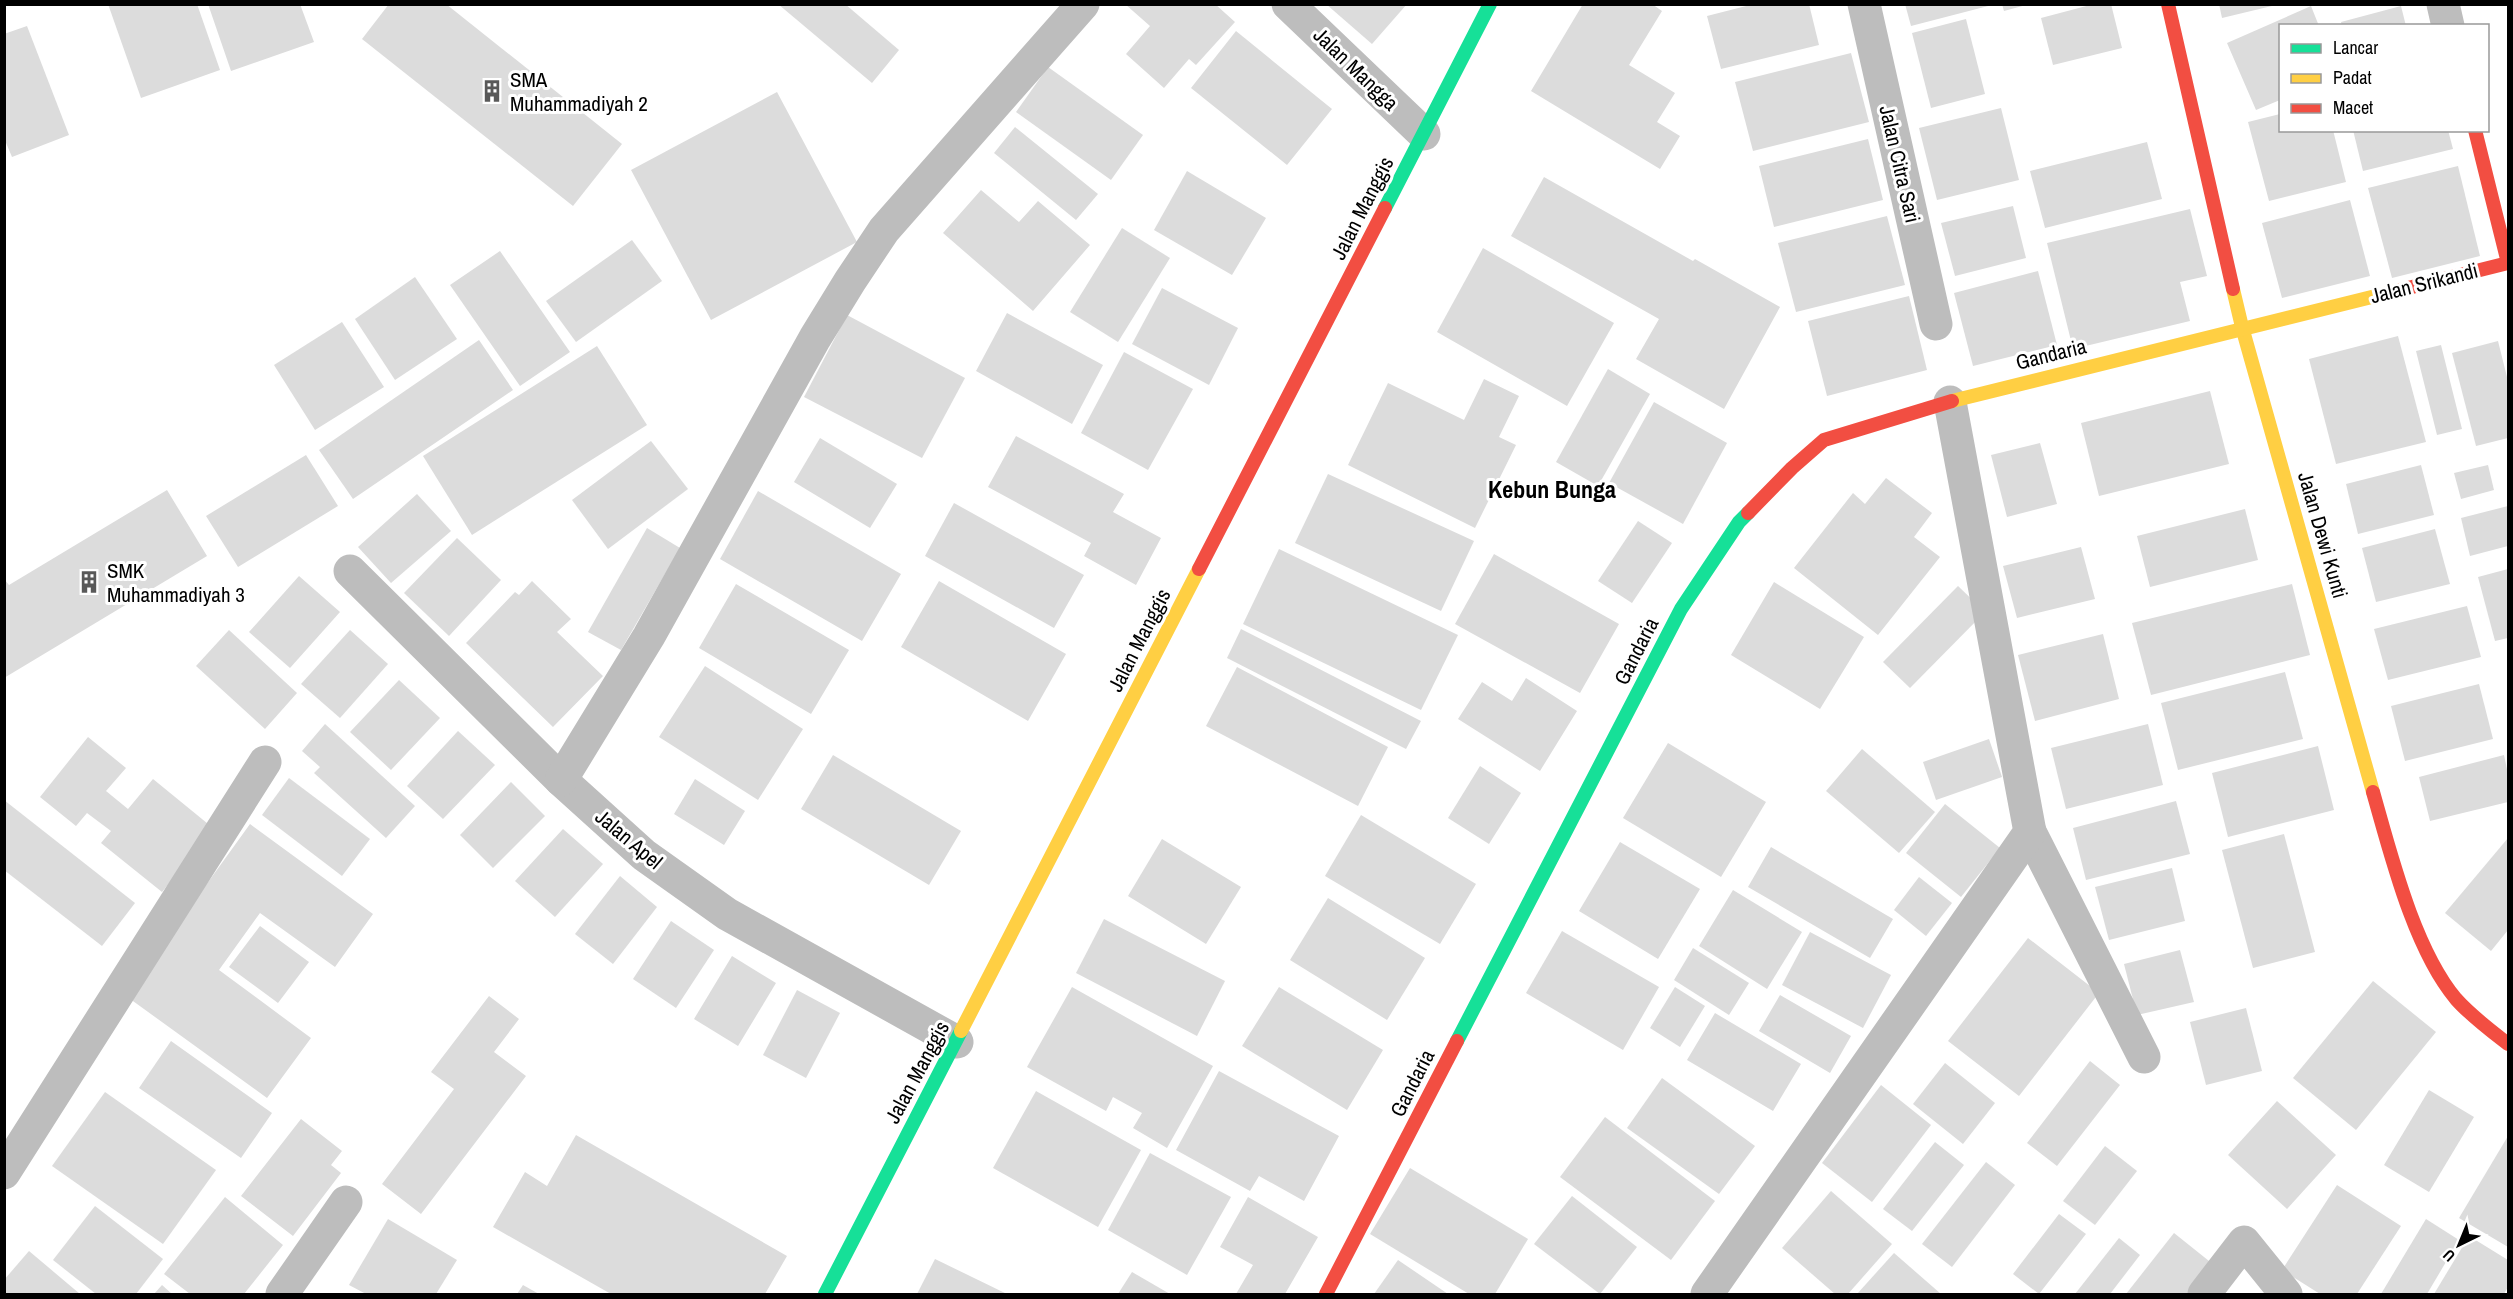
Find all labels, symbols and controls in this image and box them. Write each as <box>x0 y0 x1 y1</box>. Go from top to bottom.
street label: Jalan Mangga <box>1307 21 1405 117</box>
legend <box>2279 24 2489 132</box>
text: Lancar <box>2333 35 2378 60</box>
place label: SMA Muhammadiyah 2 <box>510 65 648 118</box>
text: Padat <box>2333 65 2372 90</box>
building icon: SMA Muhammadiyah 2 <box>479 78 505 104</box>
text: Macet <box>2333 95 2373 120</box>
street label: Jalan Citra Sari <box>1872 102 1928 226</box>
street label: Jalan Manggis <box>1324 152 1400 264</box>
street label: Jalan Srikandi <box>2367 256 2481 310</box>
street label: Gandaria <box>2013 331 2090 377</box>
street label: Jalan Dewi Kunti <box>2291 468 2355 602</box>
district label: Kebun Bunga <box>1488 473 1616 505</box>
place label: SMK Muhammadiyah 3 <box>107 556 245 609</box>
building icon: SMK Muhammadiyah 3 <box>76 569 102 595</box>
street label: Jalan Manggis <box>1101 584 1177 696</box>
street label: Gandaria <box>1607 612 1665 690</box>
street label: Jalan Apel <box>589 802 669 876</box>
street label: Jalan Manggis <box>878 1016 956 1128</box>
street label: Gandaria <box>1383 1044 1441 1122</box>
north arrow <box>2429 1215 2489 1275</box>
text: U <box>2438 1245 2460 1267</box>

